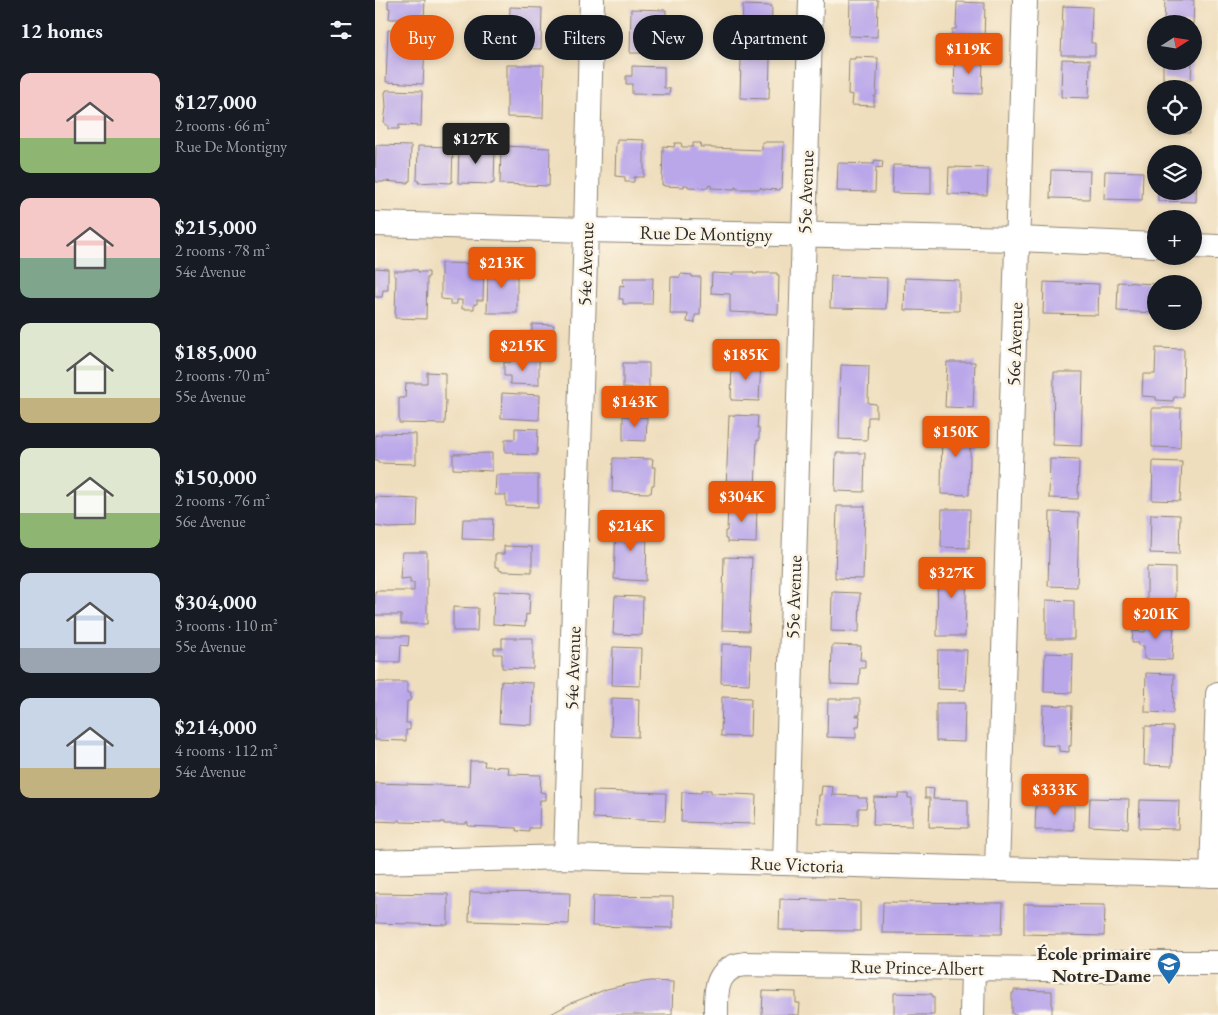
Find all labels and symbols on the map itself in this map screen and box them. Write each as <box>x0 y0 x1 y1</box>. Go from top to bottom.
north arrow <box>1147 15 1203 70</box>
pin: $119K <box>934 32 1004 75</box>
pin: $127K <box>441 122 511 165</box>
street label: 55e Avenue <box>792 150 819 234</box>
street label: Rue De Montigny <box>639 220 773 247</box>
street label: 54e Avenue <box>572 222 599 306</box>
pin: $213K <box>467 246 537 289</box>
street label: 56e Avenue <box>1001 302 1028 386</box>
pin: $215K <box>488 330 558 372</box>
pin: $185K <box>711 338 781 381</box>
pin: $143K <box>600 386 670 428</box>
pin: $150K <box>921 416 991 458</box>
pin: $304K <box>707 480 777 523</box>
pin: $214K <box>596 510 666 552</box>
street label: 55e Avenue <box>780 555 807 639</box>
pin: $327K <box>917 556 987 599</box>
pin: $201K <box>1121 598 1191 640</box>
street label: 54e Avenue <box>559 626 586 710</box>
pin: $333K <box>1020 774 1090 816</box>
street label: Rue Victoria <box>750 850 845 879</box>
place label: École primaire Notre-Dame <box>1037 941 1151 988</box>
school or university icon: École primaire Notre-Dame <box>1156 951 1182 985</box>
street label: Rue Prince-Albert <box>850 954 984 981</box>

